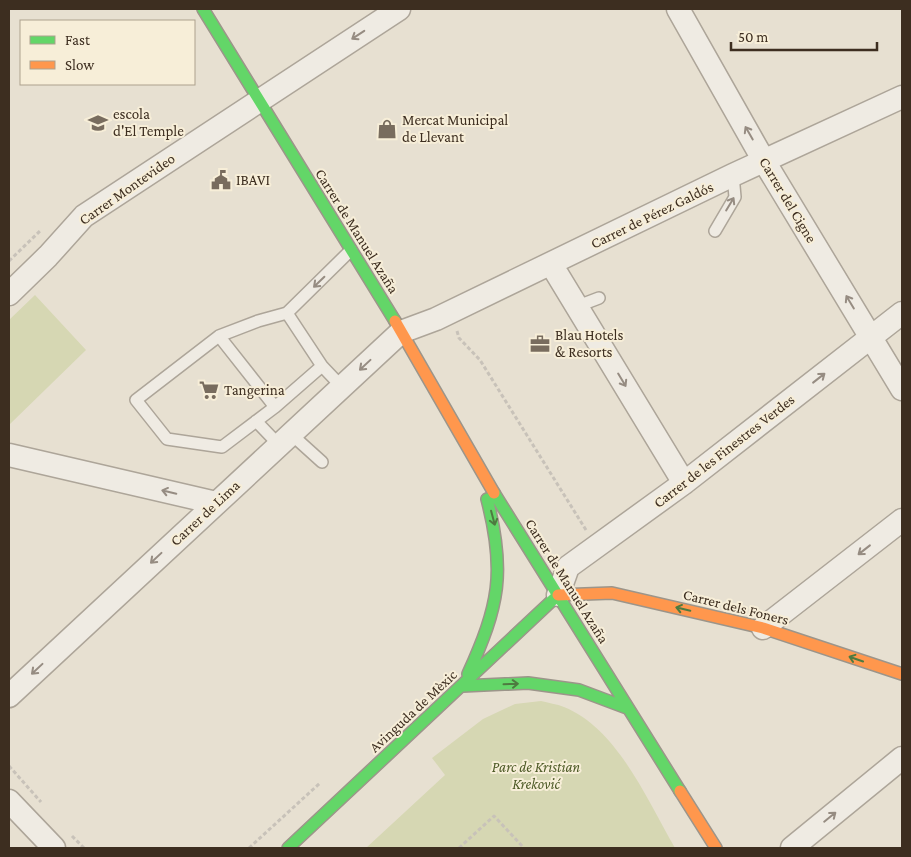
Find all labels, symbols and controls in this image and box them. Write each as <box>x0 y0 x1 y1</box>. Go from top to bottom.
legend <box>20 20 195 85</box>
scale bar <box>731 20 877 52</box>
text: 50 m <box>738 29 768 45</box>
one-way arrow <box>351 30 365 40</box>
text: Fast <box>65 32 91 48</box>
text: Slow <box>65 57 95 73</box>
place label: escola d'El Temple <box>113 106 184 140</box>
school or university icon: escola d'El Temple <box>87 112 109 134</box>
place label: Mercat Municipal de Llevant <box>402 112 508 145</box>
shop icon: Mercat Municipal de Llevant <box>376 118 398 140</box>
one-way arrow <box>743 127 753 141</box>
street label: Carrer Montevideo <box>76 150 178 228</box>
street label: Carrer del Cigne <box>755 154 820 246</box>
street label: Carrer de Manuel Azaña <box>312 166 402 296</box>
public building icon: IBAVI <box>210 169 232 191</box>
place label: IBAVI <box>236 172 270 188</box>
street label: Carrer de Pérez Galdós <box>588 178 716 252</box>
one-way arrow <box>726 198 736 212</box>
one-way arrow <box>313 276 326 288</box>
one-way arrow <box>845 296 855 310</box>
place label: Blau Hotels & Resorts <box>555 327 624 360</box>
office icon: Blau Hotels & Resorts <box>529 333 551 355</box>
one-way arrow <box>359 359 372 371</box>
one-way arrow <box>812 372 825 383</box>
one-way arrow <box>618 373 628 387</box>
supermarket icon: Tangerina <box>198 379 220 401</box>
place label: Tangerina <box>224 382 285 399</box>
street label: Carrer de les Finestres Verdes <box>650 391 798 511</box>
street label: Carrer de Lima <box>167 477 243 549</box>
one-way arrow <box>161 487 177 496</box>
one-way arrow <box>488 509 498 525</box>
street label: Carrer de Manuel Azaña <box>522 516 612 646</box>
one-way arrow <box>858 544 871 555</box>
one-way arrow <box>150 553 163 564</box>
street label: Carrer dels Foners <box>682 586 791 628</box>
one-way arrow <box>676 604 692 613</box>
one-way arrow <box>849 654 864 663</box>
one-way arrow <box>31 663 44 675</box>
street label: Avinguda de Mèxic <box>366 666 461 756</box>
one-way arrow <box>503 679 519 689</box>
park label: Parc de Kristian Kreković <box>492 759 581 792</box>
one-way arrow <box>823 812 836 823</box>

